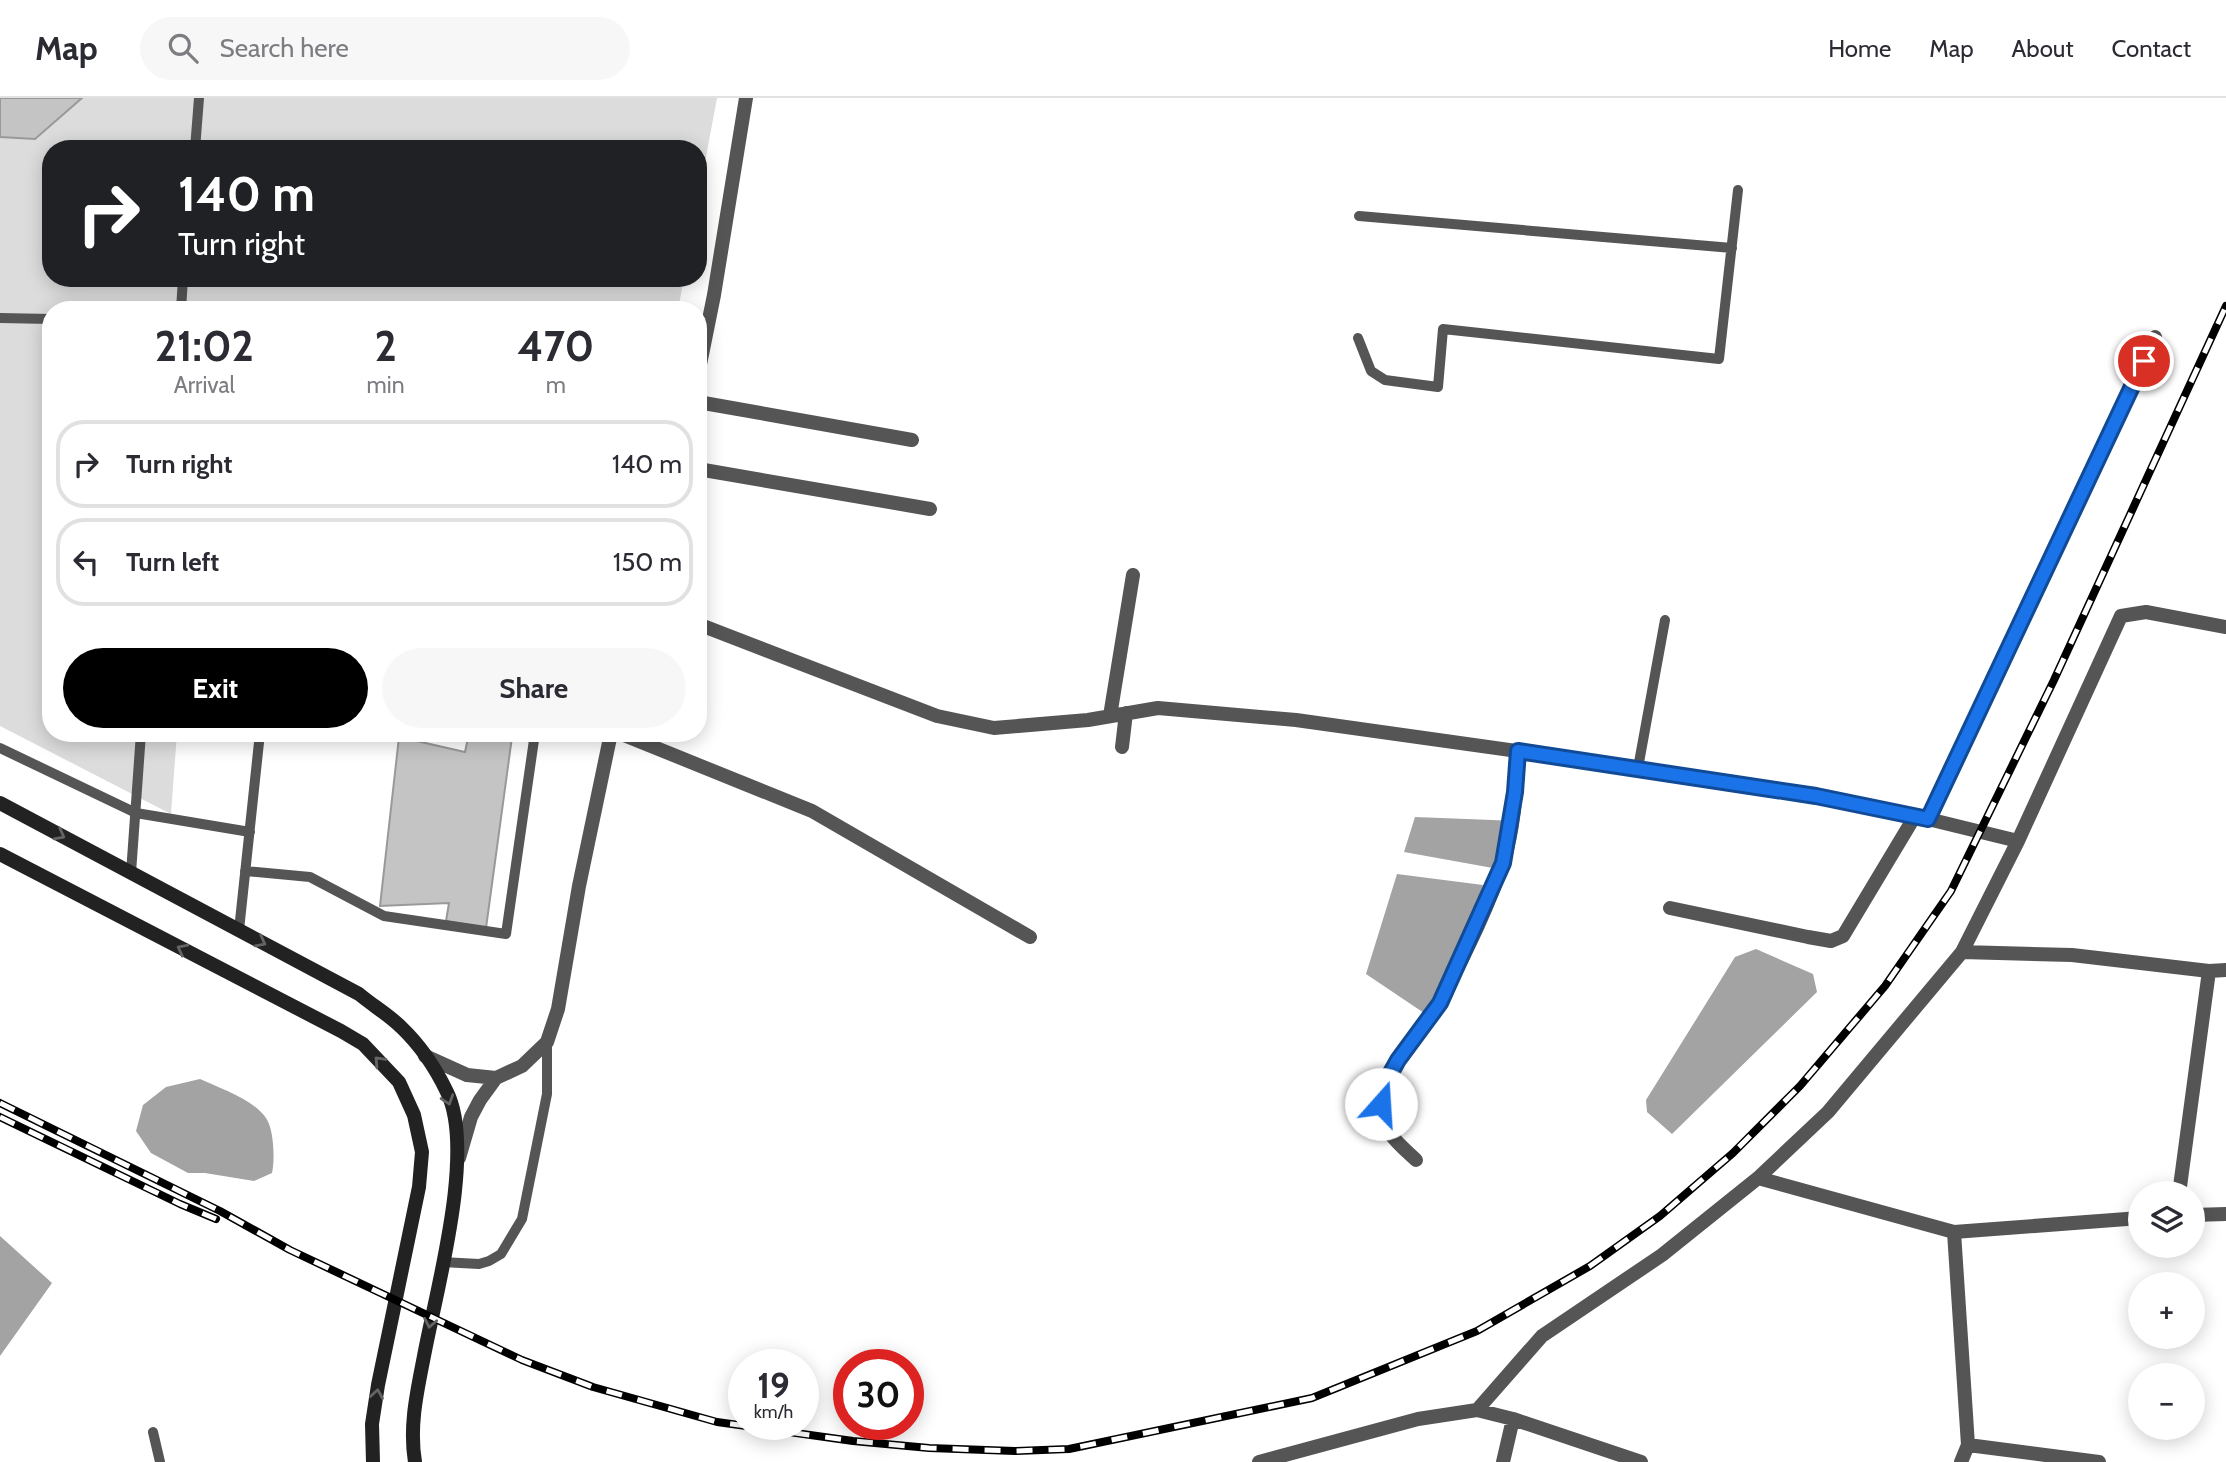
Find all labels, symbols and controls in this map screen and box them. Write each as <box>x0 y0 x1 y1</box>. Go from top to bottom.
search box <box>140 17 630 80</box>
text: Map <box>35 28 98 68</box>
icon: search <box>164 29 202 67</box>
text: Search here <box>220 32 349 64</box>
text: Home <box>1828 34 1891 63</box>
text: Map <box>1929 34 1974 63</box>
text: About <box>2012 34 2074 63</box>
text: Contact <box>2112 34 2191 63</box>
text: 140 m <box>178 164 315 223</box>
icon: right <box>63 168 154 259</box>
text: Turn right <box>178 224 305 263</box>
text: 21:02 <box>155 320 254 372</box>
text: 2 <box>374 320 397 372</box>
text: 470 <box>517 320 594 372</box>
pin <box>2114 331 2174 391</box>
icon: arrive <box>2125 342 2163 380</box>
text: Arrival <box>174 371 235 399</box>
text: min <box>367 371 405 399</box>
text: m <box>546 371 566 399</box>
icon: right <box>67 445 105 483</box>
text: Turn right <box>126 448 232 480</box>
text: 140 m <box>612 448 682 480</box>
icon: left <box>67 543 105 581</box>
text: Turn left <box>126 546 219 578</box>
text: 150 m <box>613 546 682 578</box>
button: Exit <box>63 648 368 728</box>
button: Share <box>382 648 686 728</box>
one-way arrow <box>53 827 65 840</box>
one-way arrow <box>254 934 266 947</box>
one-way arrow <box>177 943 190 957</box>
one-way arrow <box>375 1056 387 1069</box>
position arrow <box>1344 1067 1418 1141</box>
one-way arrow <box>440 1093 455 1105</box>
map controls <box>2128 1181 2205 1440</box>
button: layers <box>2128 1181 2205 1258</box>
button: + <box>2128 1272 2205 1349</box>
one-way arrow <box>423 1317 438 1329</box>
speed limit sign: 30 <box>833 1349 924 1440</box>
button: − <box>2128 1363 2205 1440</box>
text: 19 <box>757 1364 790 1407</box>
one-way arrow <box>369 1388 384 1400</box>
text: km/h <box>754 1401 793 1423</box>

